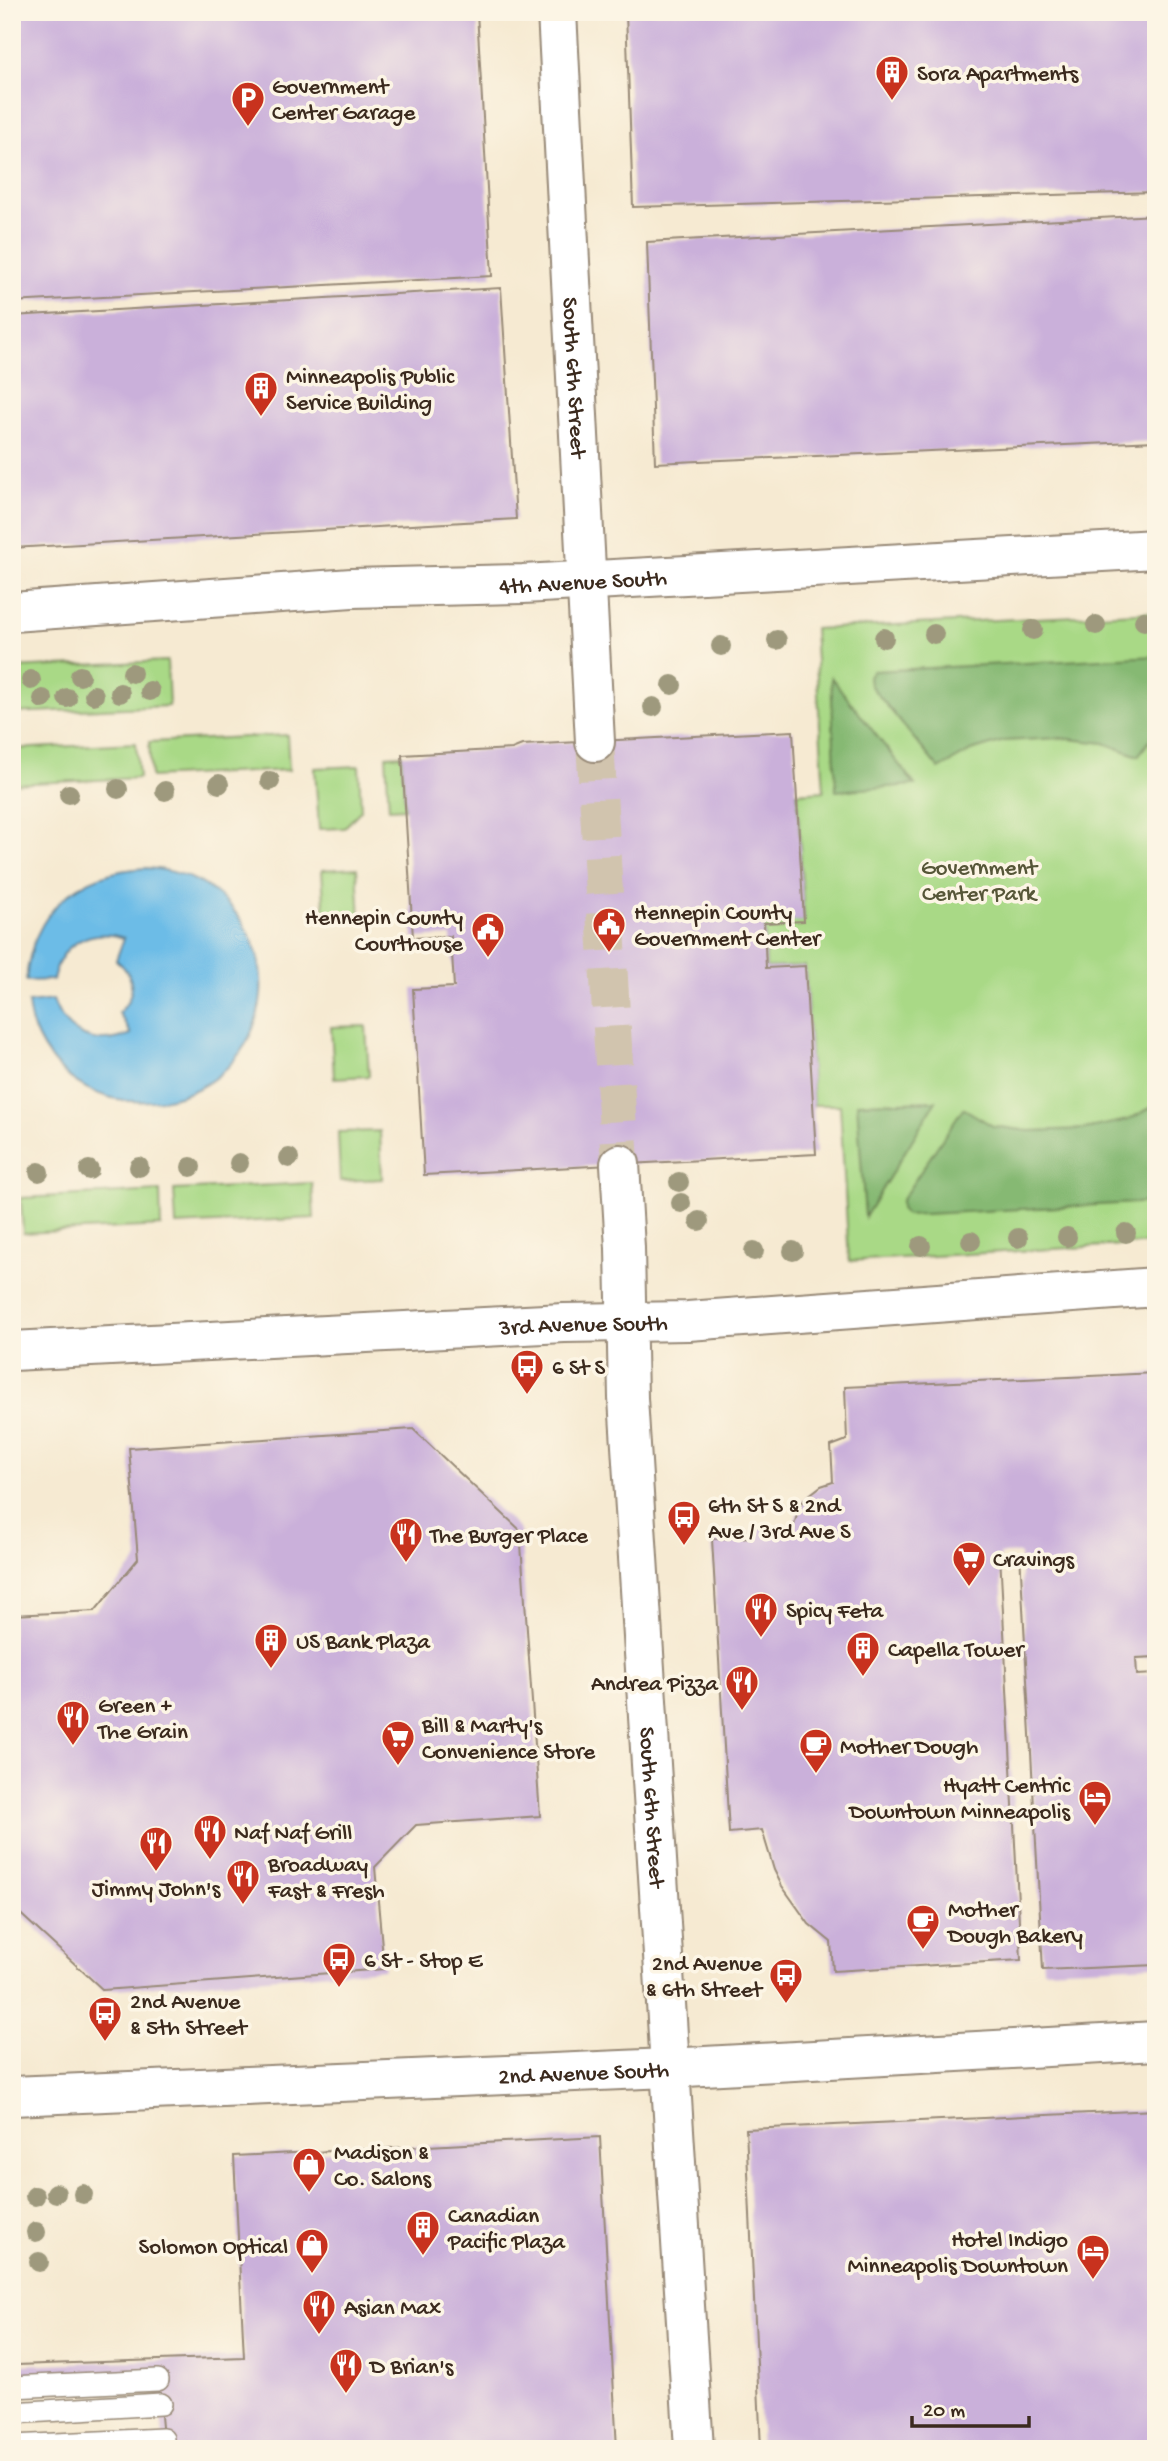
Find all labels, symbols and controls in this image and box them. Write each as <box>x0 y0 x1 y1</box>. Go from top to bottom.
building icon: Sora Apartments <box>873 53 911 102</box>
place label: Sora Apartments <box>917 62 1079 89</box>
place label: Government Center Garage <box>272 75 416 128</box>
parking icon: Government Center Garage <box>229 79 267 128</box>
street label: South 6th Street <box>555 297 590 460</box>
place label: Minneapolis Public Service Building <box>286 365 455 418</box>
building icon: Minneapolis Public Service Building <box>242 369 280 418</box>
street label: 4th Avenue South <box>499 566 668 602</box>
park label: Government Center Park <box>921 856 1039 909</box>
place label: Hennepin County Government Center <box>634 901 822 954</box>
public building icon: Hennepin County Government Center <box>590 905 628 954</box>
place label: Hennepin County Courthouse <box>305 906 464 959</box>
public building icon: Hennepin County Courthouse <box>469 910 507 959</box>
street label: 3rd Avenue South <box>497 1311 668 1343</box>
bus stop icon: 6 St S <box>508 1347 546 1396</box>
place label: 6 St S <box>552 1356 606 1383</box>
place label: 6th St S & 2nd Ave / 3rd Ave S <box>708 1494 851 1547</box>
bus stop icon: 6th St S & 2nd Ave / 3rd Ave S <box>665 1498 703 1547</box>
restaurant icon: The Burger Place <box>387 1515 425 1564</box>
place label: The Burger Place <box>428 1524 589 1551</box>
supermarket icon: Cravings <box>950 1539 988 1588</box>
place label: Cravings <box>993 1548 1075 1575</box>
restaurant icon: Spicy Feta <box>742 1590 780 1639</box>
place label: Spicy Feta <box>786 1599 885 1626</box>
building icon: US Bank Plaza <box>252 1621 290 1670</box>
building icon: Capella Tower <box>844 1629 882 1678</box>
place label: US Bank Plaza <box>296 1630 431 1657</box>
place label: Capella Tower <box>888 1638 1025 1665</box>
restaurant icon: Andrea Pizza <box>723 1663 761 1712</box>
place label: Andrea Pizza <box>591 1672 719 1699</box>
place label: Green + The Grain <box>96 1694 188 1747</box>
restaurant icon: Green + The Grain <box>54 1698 92 1747</box>
place label: Bill & Marty's Convenience Store <box>421 1714 596 1767</box>
supermarket icon: Bill & Marty's Convenience Store <box>379 1718 417 1767</box>
street label: South 6th Street <box>632 1726 669 1890</box>
cafe icon: Mother Dough <box>797 1726 835 1775</box>
place label: Mother Dough <box>840 1735 978 1762</box>
place label: Hyatt Centric Downtown Minneapolis <box>848 1774 1071 1827</box>
hotel icon: Hyatt Centric Downtown Minneapolis <box>1076 1778 1114 1827</box>
restaurant icon: Naf Naf Grill <box>191 1812 229 1861</box>
place label: Naf Naf Grill <box>234 1821 352 1848</box>
restaurant icon: Jimmy John's <box>137 1824 175 1873</box>
place label: Broadway Fast & Fresh <box>267 1853 385 1906</box>
restaurant icon: Broadway Fast & Fresh <box>224 1857 262 1906</box>
place label: Jimmy John's <box>92 1877 221 1904</box>
place label: Mother Dough Bakery <box>946 1898 1083 1951</box>
cafe icon: Mother Dough Bakery <box>904 1902 942 1951</box>
bus stop icon: 6 St - Stop E <box>320 1940 358 1989</box>
place label: 6 St - Stop E <box>364 1949 484 1976</box>
place label: 2nd Avenue & 6th Street <box>646 1952 764 2005</box>
bus stop icon: 2nd Avenue & 6th Street <box>767 1956 805 2005</box>
place label: 2nd Avenue & 5th Street <box>130 1990 248 2043</box>
bus stop icon: 2nd Avenue & 5th Street <box>86 1994 124 2043</box>
street label: 2nd Avenue South <box>498 2058 670 2092</box>
place label: Madison & Co. Salons <box>334 2141 431 2194</box>
shop icon: Madison & Co. Salons <box>290 2145 328 2194</box>
place label: Canadian Pacific Plaza <box>447 2204 566 2257</box>
building icon: Canadian Pacific Plaza <box>404 2208 442 2257</box>
shop icon: Solomon Optical <box>293 2226 331 2275</box>
place label: Hotel Indigo Minneapolis Downtown <box>848 2228 1068 2281</box>
hotel icon: Hotel Indigo Minneapolis Downtown <box>1074 2232 1112 2281</box>
place label: Solomon Optical <box>139 2235 288 2262</box>
restaurant icon: Asian Max <box>300 2287 338 2336</box>
place label: Asian Max <box>344 2296 441 2323</box>
restaurant icon: D Brian's <box>327 2346 365 2395</box>
place label: D Brian's <box>368 2355 454 2382</box>
scale bar <box>912 2384 1030 2428</box>
text: 20 m <box>923 2400 965 2425</box>

